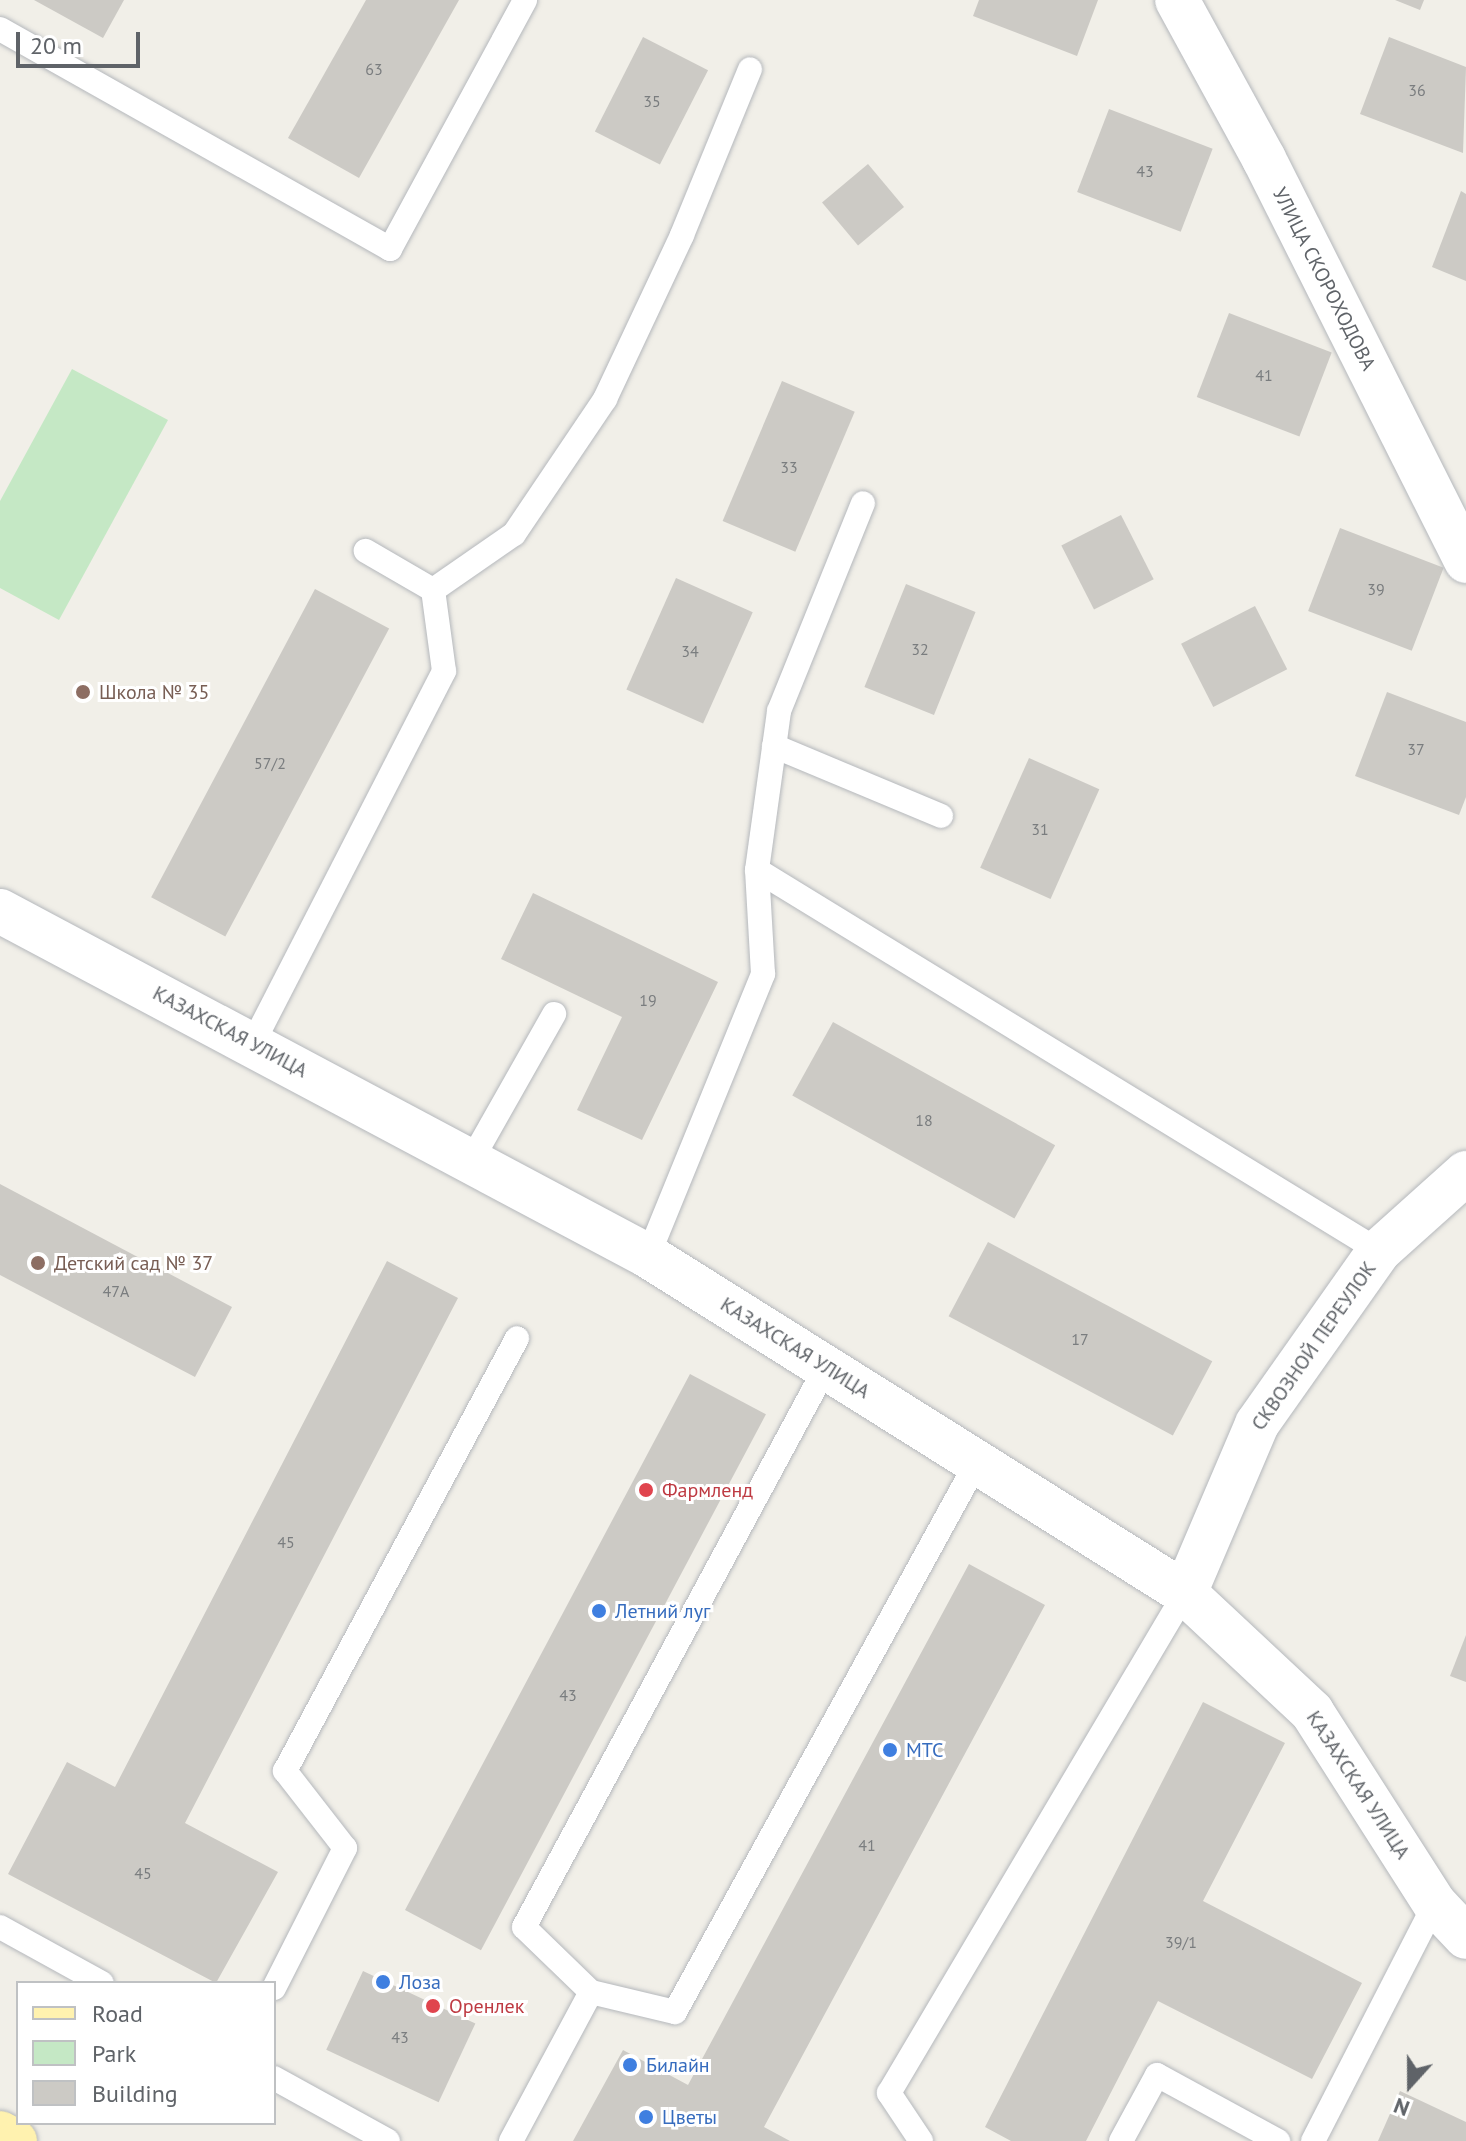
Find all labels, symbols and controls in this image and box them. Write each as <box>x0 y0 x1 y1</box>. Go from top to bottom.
scale bar <box>20 16 144 66</box>
text: 20 m <box>30 30 82 61</box>
house number: 63 <box>365 59 383 79</box>
house number: 36 <box>1408 80 1426 100</box>
house number: 35 <box>643 91 661 111</box>
house number: 43 <box>1136 161 1154 181</box>
street label: УЛИЦА СКОРОХОДОВА <box>1267 183 1381 375</box>
house number: 41 <box>1255 365 1273 385</box>
house number: 33 <box>780 457 798 477</box>
house number: 39 <box>1367 579 1385 599</box>
house number: 32 <box>911 639 929 659</box>
house number: 34 <box>681 641 699 661</box>
place label: Школа № 35 <box>99 680 209 704</box>
marker: Школа № 35 <box>74 683 92 701</box>
house number: 37 <box>1407 739 1425 759</box>
house number: 57/2 <box>254 753 286 773</box>
house number: 31 <box>1031 819 1049 839</box>
street label: КАЗАХСКАЯ УЛИЦА <box>148 981 312 1083</box>
house number: 19 <box>639 990 657 1010</box>
house number: 18 <box>915 1110 933 1130</box>
place label: Детский сад № 37 <box>54 1251 213 1275</box>
marker: Детский сад № 37 <box>29 1254 47 1272</box>
street label: СКВОЗНОЙ ПЕРЕУЛОК <box>1247 1257 1381 1435</box>
house number: 47А <box>103 1281 129 1301</box>
street label: КАЗАХСКАЯ УЛИЦА <box>716 1292 874 1404</box>
house number: 17 <box>1071 1329 1089 1349</box>
place label: Фармленд <box>662 1478 753 1502</box>
marker: Фармленд <box>637 1481 655 1499</box>
house number: 45 <box>277 1532 295 1552</box>
place label: Летний луг <box>615 1599 710 1623</box>
marker: Летний луг <box>590 1602 608 1620</box>
house number: 43 <box>559 1685 577 1705</box>
street label: КАЗАХСКАЯ УЛИЦА <box>1301 1706 1415 1864</box>
place label: МТС <box>906 1738 943 1762</box>
marker: МТС <box>881 1741 899 1759</box>
house number: 41 <box>858 1835 876 1855</box>
house number: 45 <box>134 1863 152 1883</box>
house number: 39/1 <box>1165 1932 1197 1952</box>
place label: Лоза <box>399 1970 441 1994</box>
marker: Лоза <box>374 1973 392 1991</box>
legend <box>16 1981 276 2125</box>
place label: Оренлек <box>449 1994 524 2018</box>
marker: Оренлек <box>424 1997 442 2015</box>
text: Road <box>92 1998 143 2029</box>
house number: 43 <box>391 2027 409 2047</box>
text: Park <box>92 2038 136 2069</box>
north arrow <box>1370 2045 1450 2125</box>
place label: Билайн <box>646 2053 710 2077</box>
marker: Билайн <box>621 2056 639 2074</box>
text: Building <box>92 2078 178 2109</box>
text: N <box>1390 2092 1413 2123</box>
place label: Цветы <box>662 2105 717 2129</box>
marker: Цветы <box>637 2108 655 2126</box>

